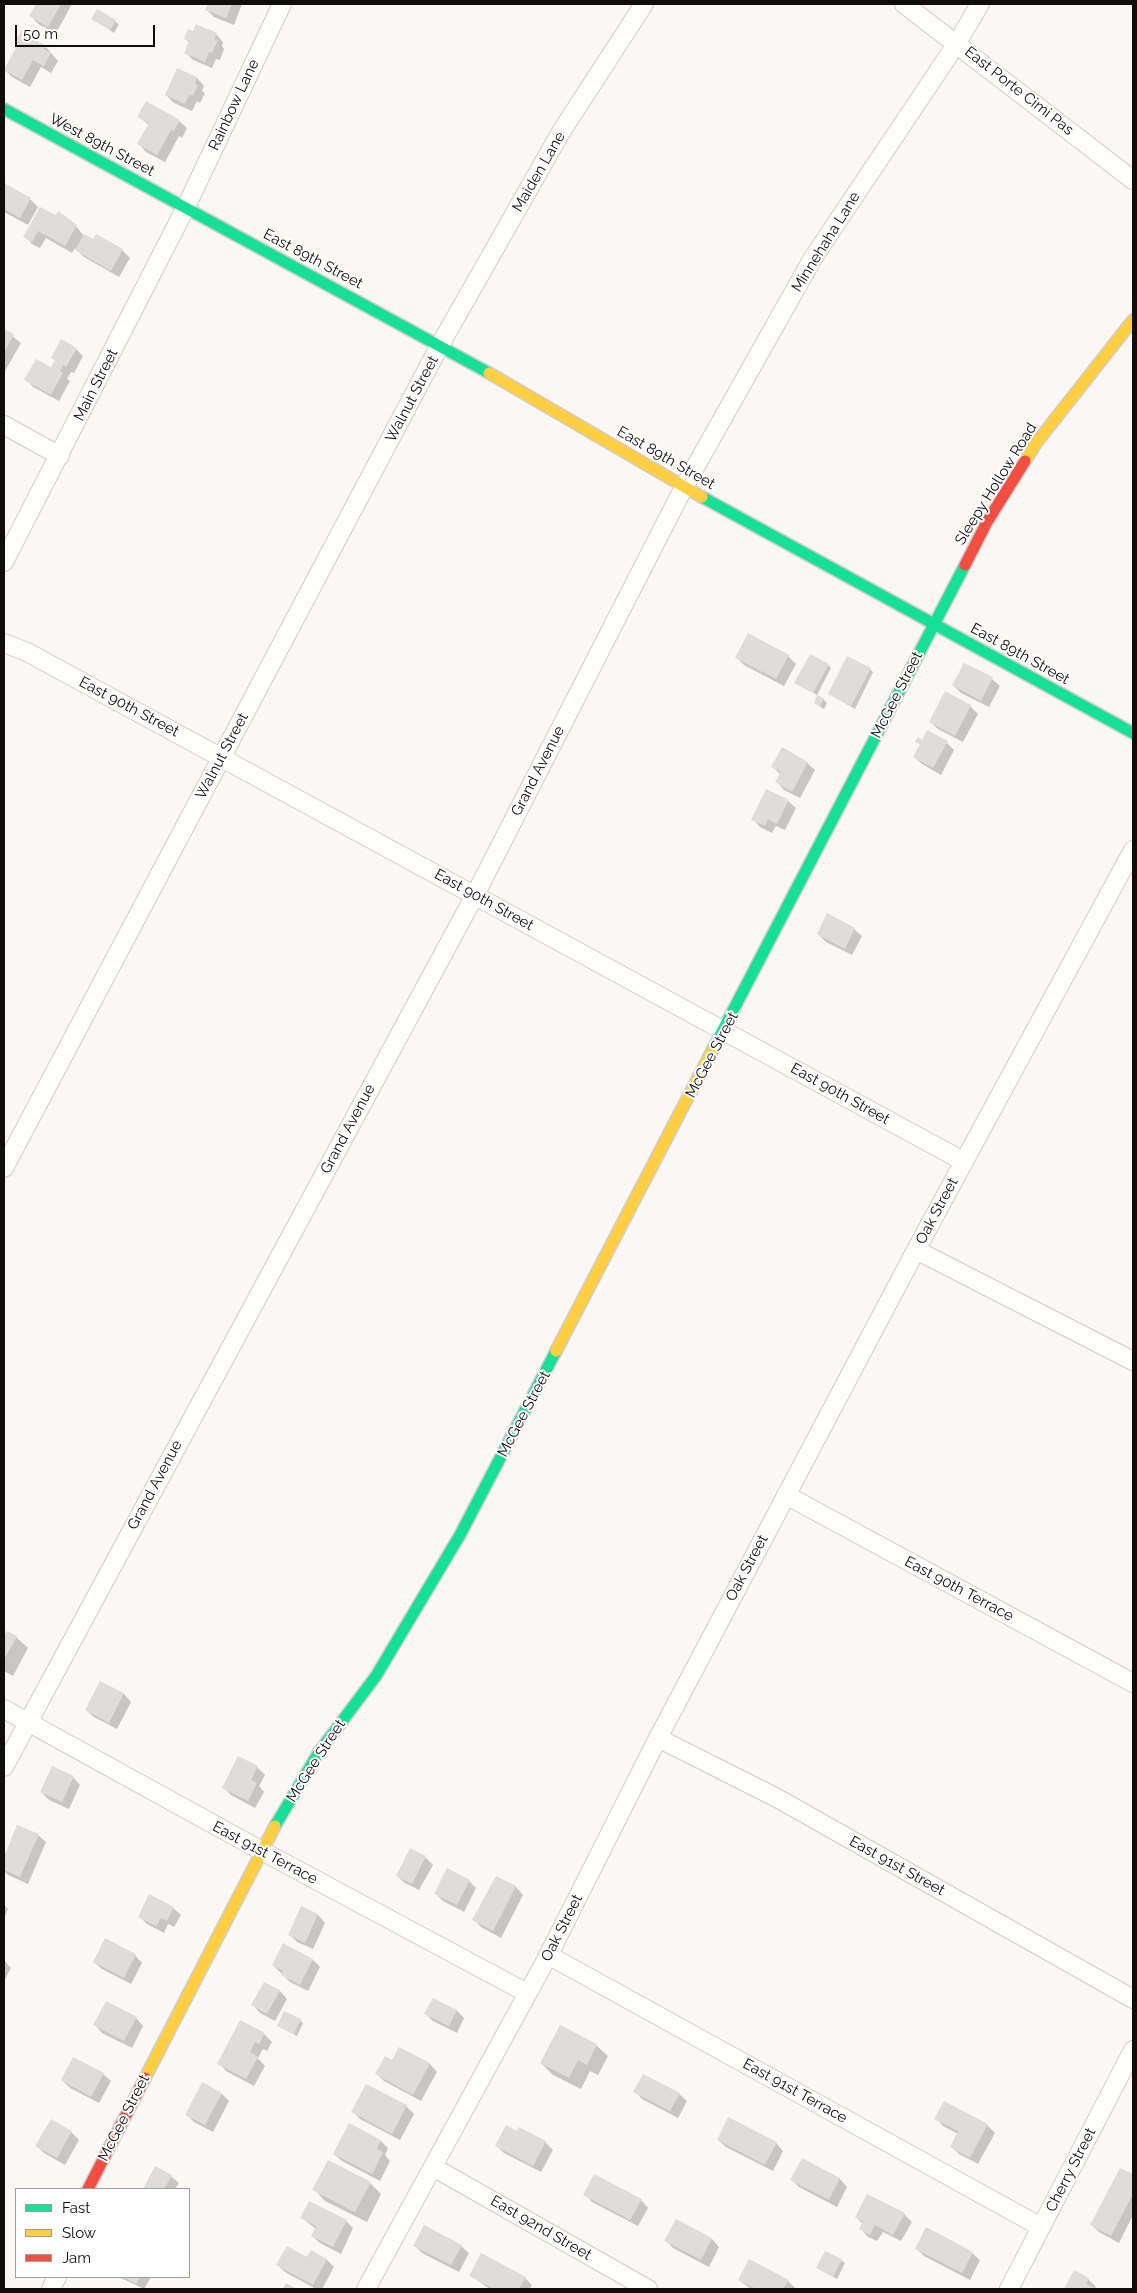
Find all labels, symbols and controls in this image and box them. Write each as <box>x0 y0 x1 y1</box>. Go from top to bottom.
scale bar <box>18 15 158 47</box>
text: 50 m <box>23 25 58 43</box>
street label: East Porte Cimi Pas <box>961 43 1077 139</box>
street label: Rainbow Lane <box>205 57 263 153</box>
street label: West 89th Street <box>46 110 158 180</box>
street label: Maiden Lane <box>509 129 569 215</box>
street label: Minnehaha Lane <box>788 189 864 295</box>
street label: East 89th Street <box>260 225 366 293</box>
street label: Main Street <box>70 346 122 424</box>
street label: Walnut Street <box>382 353 442 445</box>
street label: Sleepy Hollow Road <box>951 420 1041 548</box>
street label: East 89th Street <box>614 423 718 493</box>
street label: East 89th Street <box>967 619 1073 689</box>
street label: McGee Street <box>867 649 927 741</box>
street label: East 90th Street <box>76 673 182 741</box>
street label: Walnut Street <box>192 710 252 802</box>
street label: Grand Avenue <box>508 723 568 819</box>
street label: East 90th Street <box>431 865 537 935</box>
street label: McGee Street <box>682 1009 742 1101</box>
street label: East 90th Street <box>787 1059 893 1129</box>
street label: Grand Avenue <box>317 1081 379 1177</box>
street label: Oak Street <box>912 1175 962 1247</box>
street label: McGee Street <box>494 1368 554 1460</box>
street label: Grand Avenue <box>124 1437 186 1533</box>
street label: Oak Street <box>722 1532 772 1604</box>
street label: East 90th Terrace <box>901 1553 1017 1625</box>
street label: McGee Street <box>283 1716 349 1806</box>
street label: East 91st Terrace <box>209 1818 321 1888</box>
street label: East 91st Street <box>846 1832 948 1900</box>
street label: Oak Street <box>537 1892 587 1964</box>
street label: East 91st Terrace <box>740 2055 850 2127</box>
street label: McGee Street <box>94 2072 154 2164</box>
street label: Cherry Street <box>1042 2125 1100 2215</box>
legend <box>15 2188 190 2278</box>
street label: East 92nd Street <box>487 2192 595 2264</box>
text: Fast <box>62 2199 90 2217</box>
text: Slow <box>62 2224 96 2242</box>
text: Jam <box>62 2249 91 2267</box>

